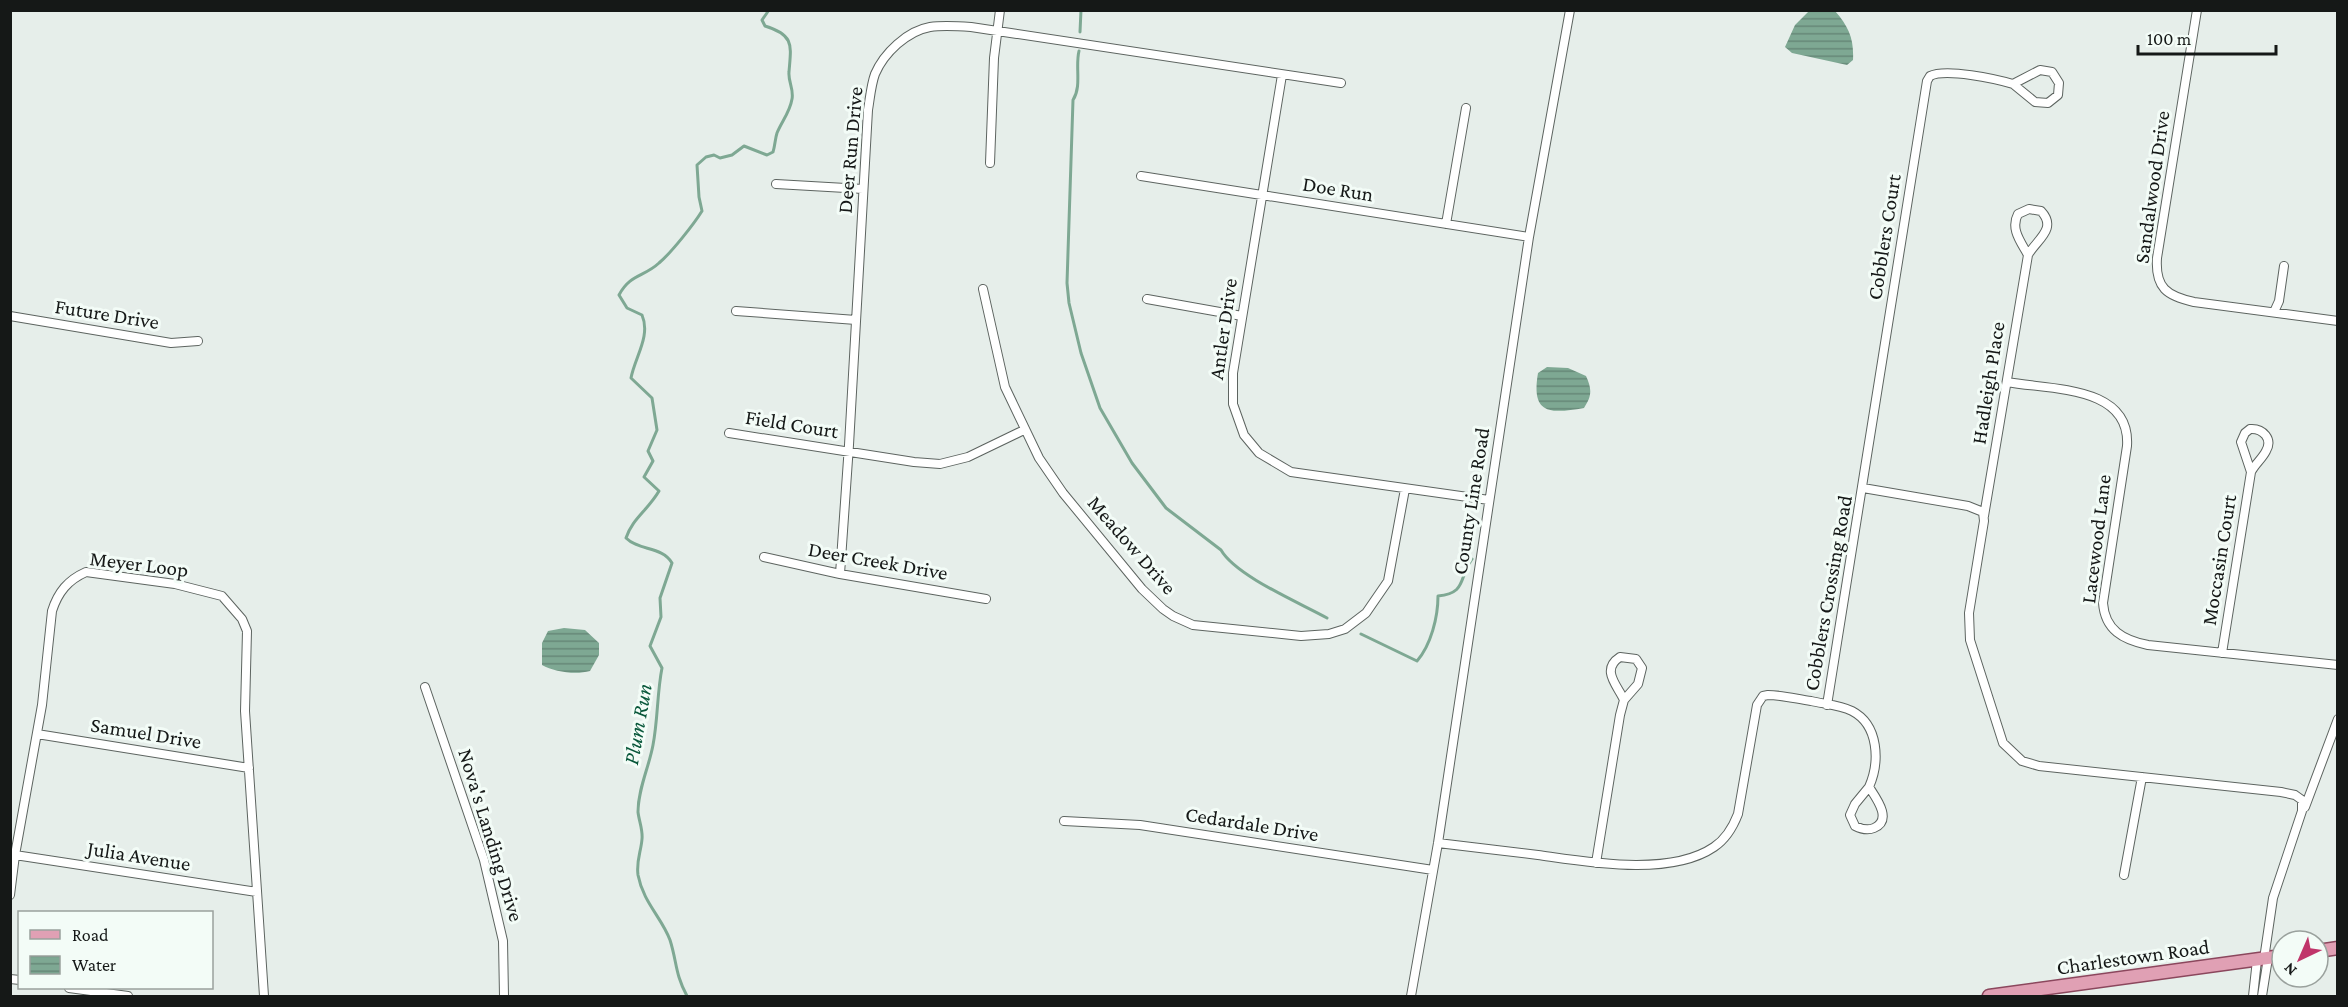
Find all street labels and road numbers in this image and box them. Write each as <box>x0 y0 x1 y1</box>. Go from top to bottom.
street label: Deer Run Drive <box>832 86 868 214</box>
street label: Sandalwood Drive <box>2129 109 2175 265</box>
street label: Cobblers Court <box>1862 171 1906 301</box>
street label: Doe Run <box>1301 172 1375 206</box>
street label: Antler Drive <box>1204 277 1242 381</box>
street label: Future Drive <box>53 294 161 334</box>
street label: Hadleigh Place <box>1966 320 2010 446</box>
street label: Field Court <box>744 405 841 443</box>
street label: County Line Road <box>1448 426 1494 576</box>
street label: Lacewood Lane <box>2076 473 2116 605</box>
street label: Meadow Drive <box>1083 491 1181 599</box>
street label: Moccasin Court <box>2197 492 2241 627</box>
street label: Cobblers Crossing Road <box>1799 493 1857 693</box>
street label: Deer Creek Drive <box>806 537 950 585</box>
street label: Meyer Loop <box>88 546 190 582</box>
street label: Samuel Drive <box>89 712 203 754</box>
street label: Nova's Landing Drive <box>453 746 529 924</box>
street label: Cedardale Drive <box>1184 802 1320 846</box>
street label: Julia Avenue <box>84 836 192 876</box>
street label: Charlestown Road <box>2055 934 2211 980</box>

